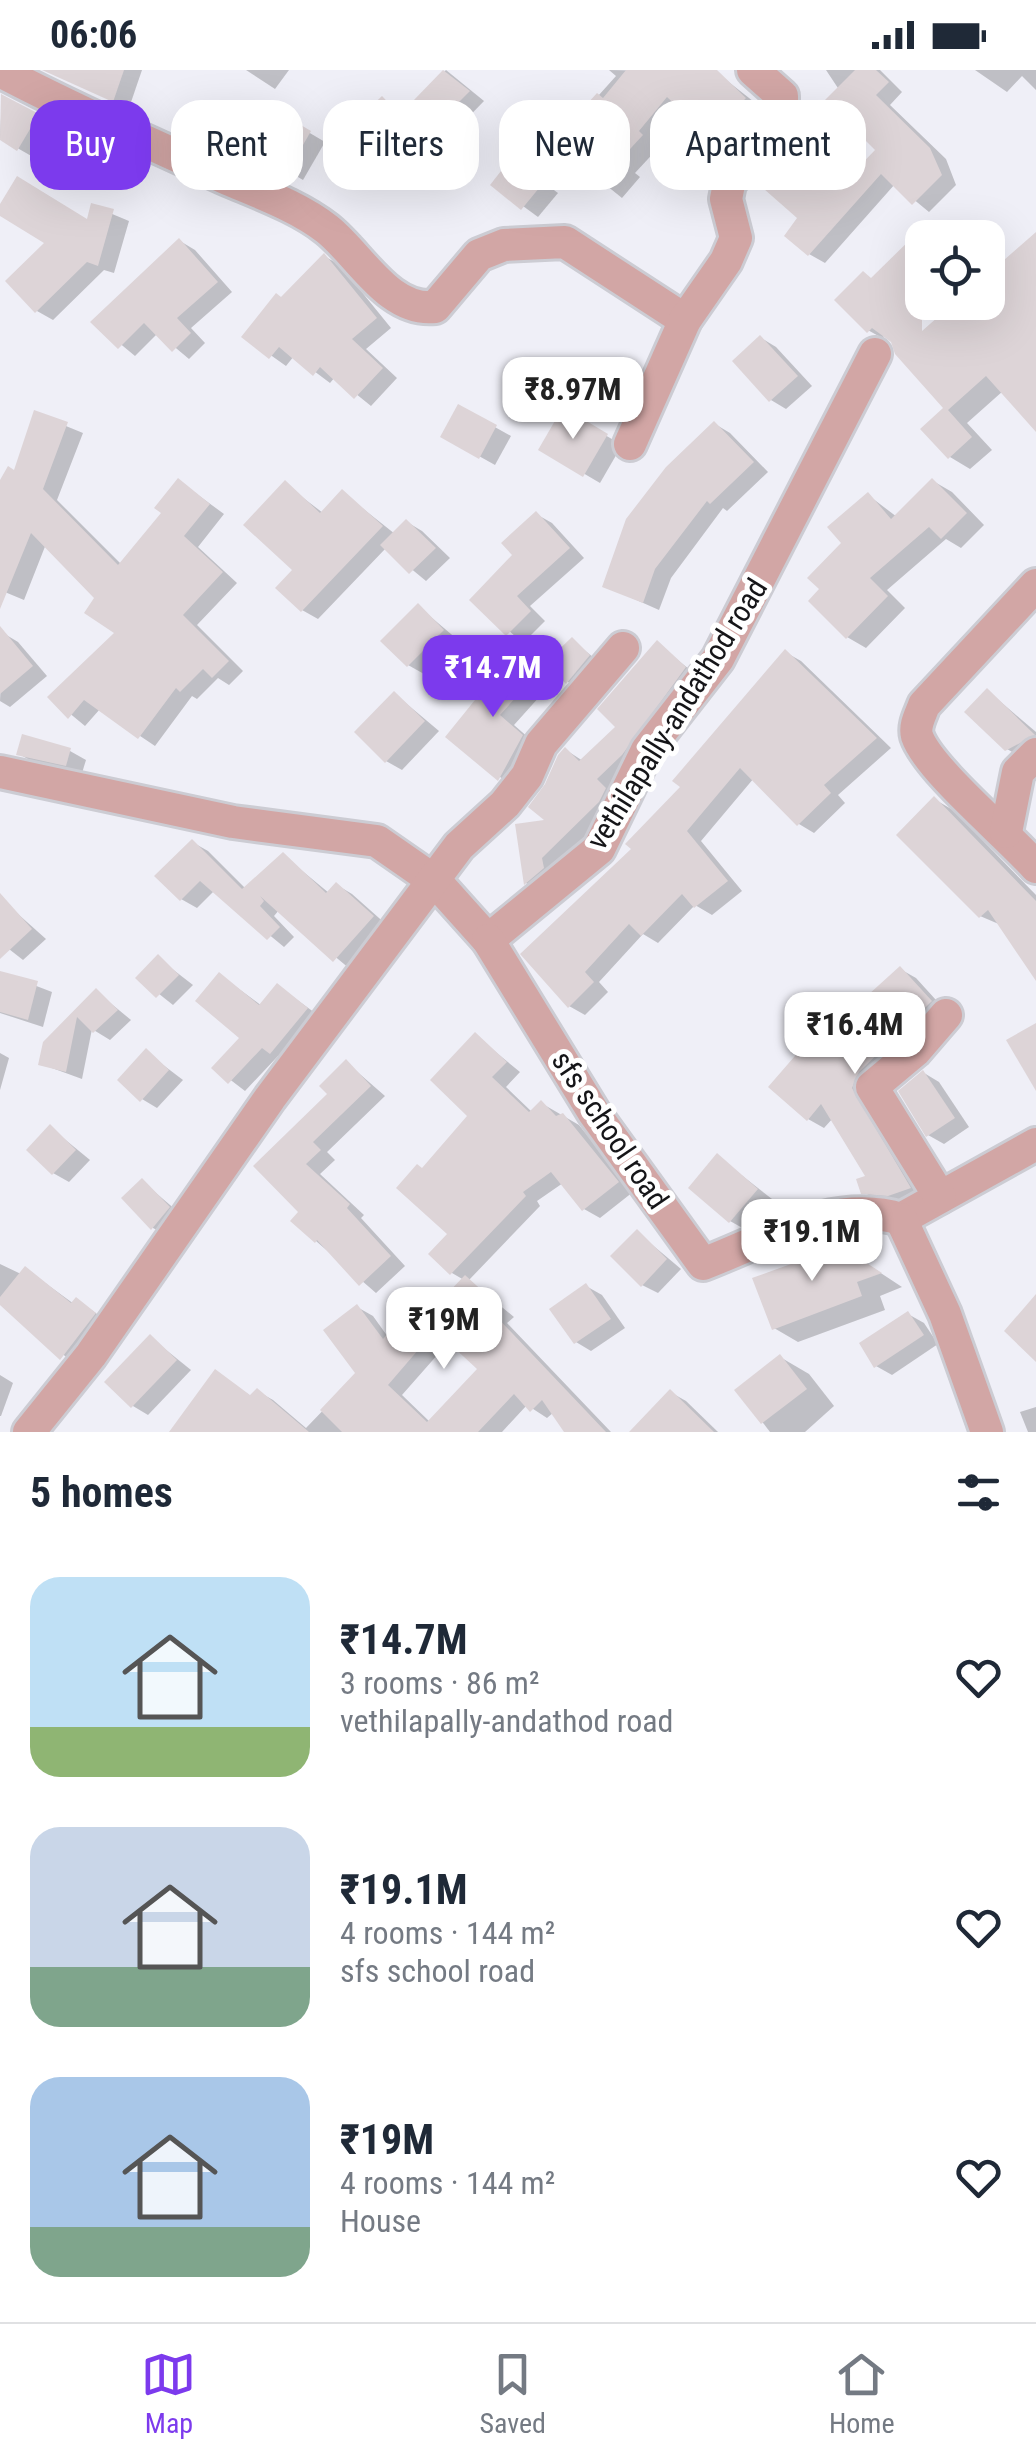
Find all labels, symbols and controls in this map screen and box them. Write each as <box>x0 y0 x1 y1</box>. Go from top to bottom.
text: 06:06 <box>50 13 137 57</box>
chip: Buy <box>30 100 151 190</box>
chip: Rent <box>171 100 303 190</box>
chip: Filters <box>323 100 479 190</box>
chip: New <box>499 100 630 190</box>
chip: Apartment <box>650 100 866 190</box>
map controls <box>905 220 1005 320</box>
button: locate <box>905 220 1005 320</box>
pin: ₹8.97M <box>492 357 654 442</box>
text: ₹8.97M <box>524 370 622 408</box>
street label: vethilapally-andathod road <box>579 572 774 856</box>
pin: ₹14.7M <box>412 635 574 720</box>
text: ₹14.7M <box>444 648 542 686</box>
pin: ₹16.4M <box>774 992 936 1077</box>
text: ₹16.4M <box>806 1005 904 1043</box>
street label: sfs school road <box>545 1044 676 1215</box>
pin: ₹19.1M <box>731 1199 893 1284</box>
text: ₹19.1M <box>763 1212 861 1250</box>
pin: ₹19M <box>385 1287 503 1372</box>
text: ₹19M <box>408 1300 480 1338</box>
icon: filters <box>951 1465 1006 1520</box>
text: 5 homes <box>30 1468 173 1517</box>
text: ₹14.7M <box>340 1615 468 1664</box>
icon: home <box>110 1617 230 1737</box>
icon: heart <box>951 1650 1006 1705</box>
text: 3 rooms · 86 m² <box>340 1664 539 1702</box>
text: vethilapally-andathod road <box>340 1702 673 1740</box>
text: ₹19.1M <box>340 1865 468 1914</box>
icon: home <box>110 1867 230 1987</box>
icon: heart <box>951 1900 1006 1955</box>
text: 4 rooms · 144 m² <box>340 1914 555 1952</box>
text: sfs school road <box>340 1952 535 1990</box>
text: ₹19M <box>340 2115 434 2164</box>
icon: home <box>110 2117 230 2237</box>
icon: heart <box>951 2150 1006 2205</box>
text: 4 rooms · 144 m² <box>340 2164 555 2202</box>
text: House <box>340 2202 421 2240</box>
tab: Map <box>141 2347 196 2440</box>
tab: Saved <box>479 2347 546 2440</box>
tab: Home <box>829 2347 895 2440</box>

